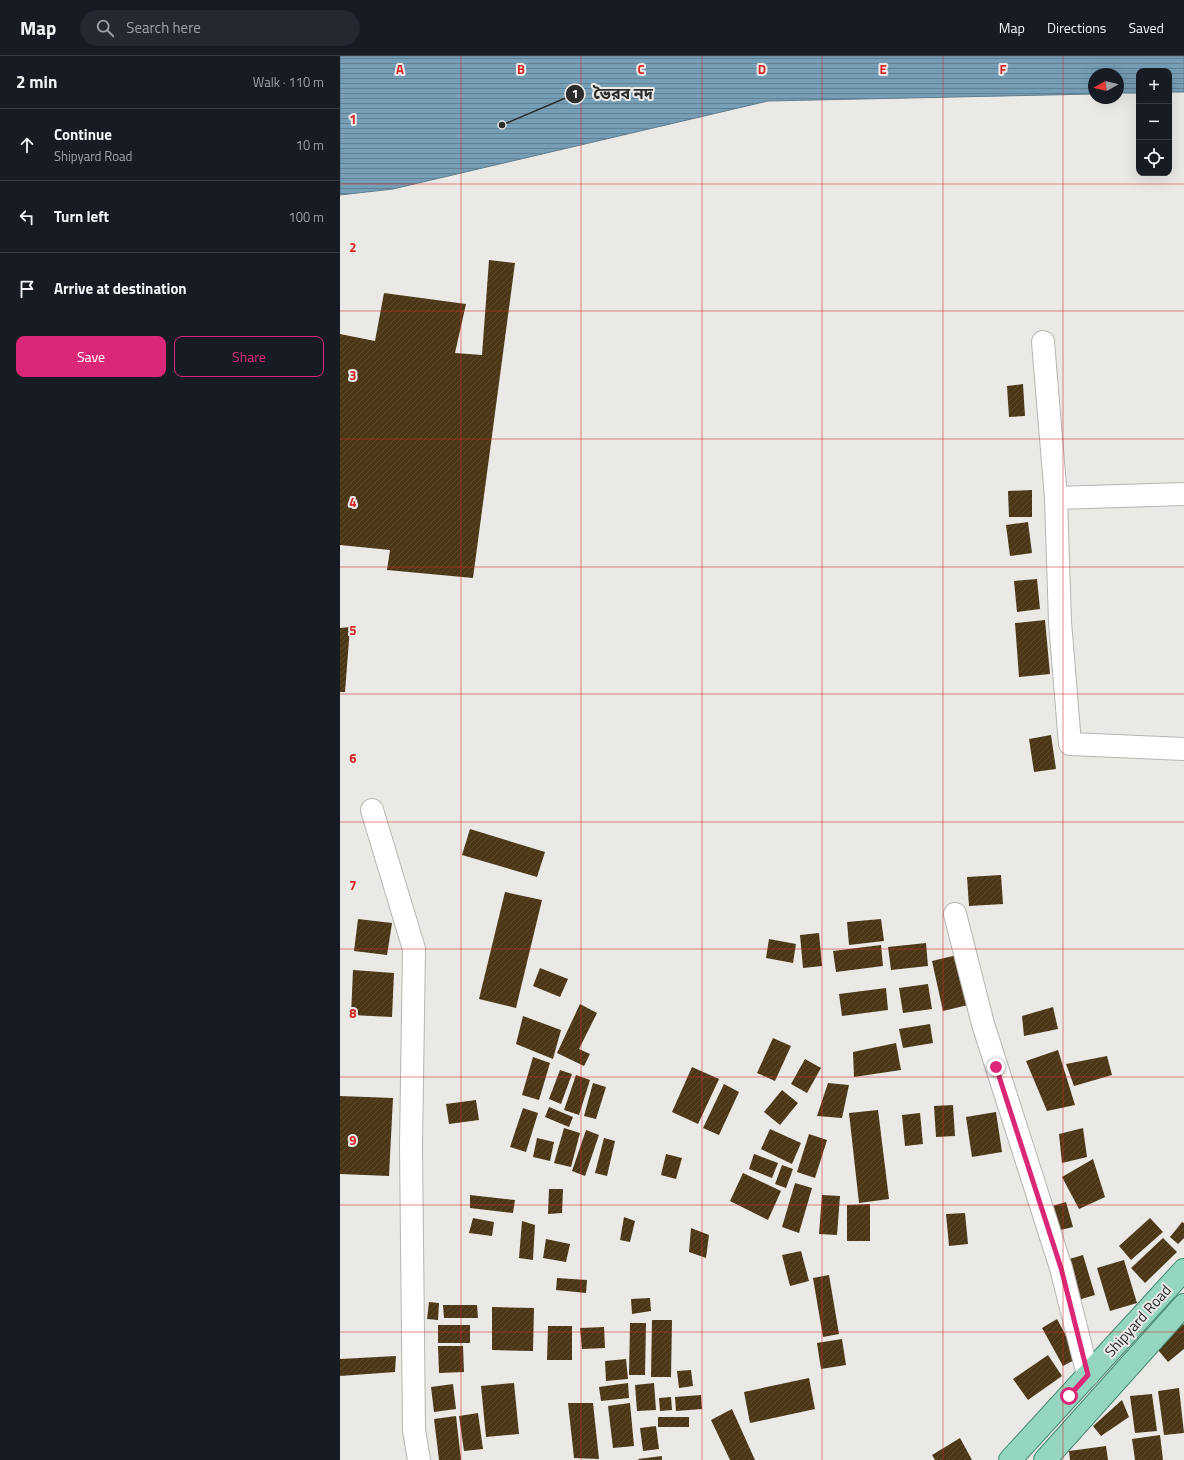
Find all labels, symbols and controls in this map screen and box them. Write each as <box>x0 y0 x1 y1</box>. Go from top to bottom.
search box <box>80 10 360 46</box>
text: Map <box>20 13 56 42</box>
text: Search here <box>126 16 201 39</box>
icon: search <box>94 17 116 39</box>
text: Map <box>999 17 1025 38</box>
text: Directions <box>1047 17 1106 38</box>
text: Saved <box>1128 17 1164 38</box>
text: A <box>396 59 404 79</box>
text: B <box>517 59 525 79</box>
text: C <box>637 59 645 79</box>
text: D <box>758 59 766 79</box>
text: E <box>879 59 887 79</box>
text: F <box>1000 59 1007 79</box>
north arrow <box>1088 68 1124 104</box>
map controls <box>1136 68 1172 176</box>
button: + <box>1136 68 1172 104</box>
text: 2 min <box>16 69 57 95</box>
text: Walk · 110 m <box>253 72 324 92</box>
callout: ভৈরব নদ <box>565 80 661 108</box>
text: ভৈরব নদ <box>592 81 654 105</box>
text: 1 <box>572 84 578 103</box>
button: − <box>1136 104 1172 140</box>
text: 1 <box>349 109 357 129</box>
text: Continue <box>54 123 112 146</box>
icon: ahead <box>16 134 38 156</box>
text: 10 m <box>296 135 324 155</box>
button: locate <box>1136 140 1172 176</box>
text: Shipyard Road <box>54 146 133 166</box>
text: Turn left <box>54 205 109 228</box>
icon: left <box>16 206 38 228</box>
text: 100 m <box>288 207 324 227</box>
text: 2 <box>349 237 357 257</box>
text: Arrive at destination <box>54 277 187 300</box>
icon: arrive <box>16 278 38 300</box>
button: Save <box>16 336 166 377</box>
button: Share <box>174 336 324 377</box>
text: 3 <box>349 365 357 385</box>
text: 4 <box>349 492 357 512</box>
text: 5 <box>349 620 357 640</box>
text: 6 <box>349 748 357 768</box>
text: 7 <box>349 875 357 895</box>
text: 8 <box>349 1003 357 1023</box>
route end <box>987 1058 1005 1076</box>
text: 9 <box>349 1130 357 1150</box>
street label: Shipyard Road <box>1099 1279 1176 1362</box>
route start <box>1060 1387 1078 1405</box>

